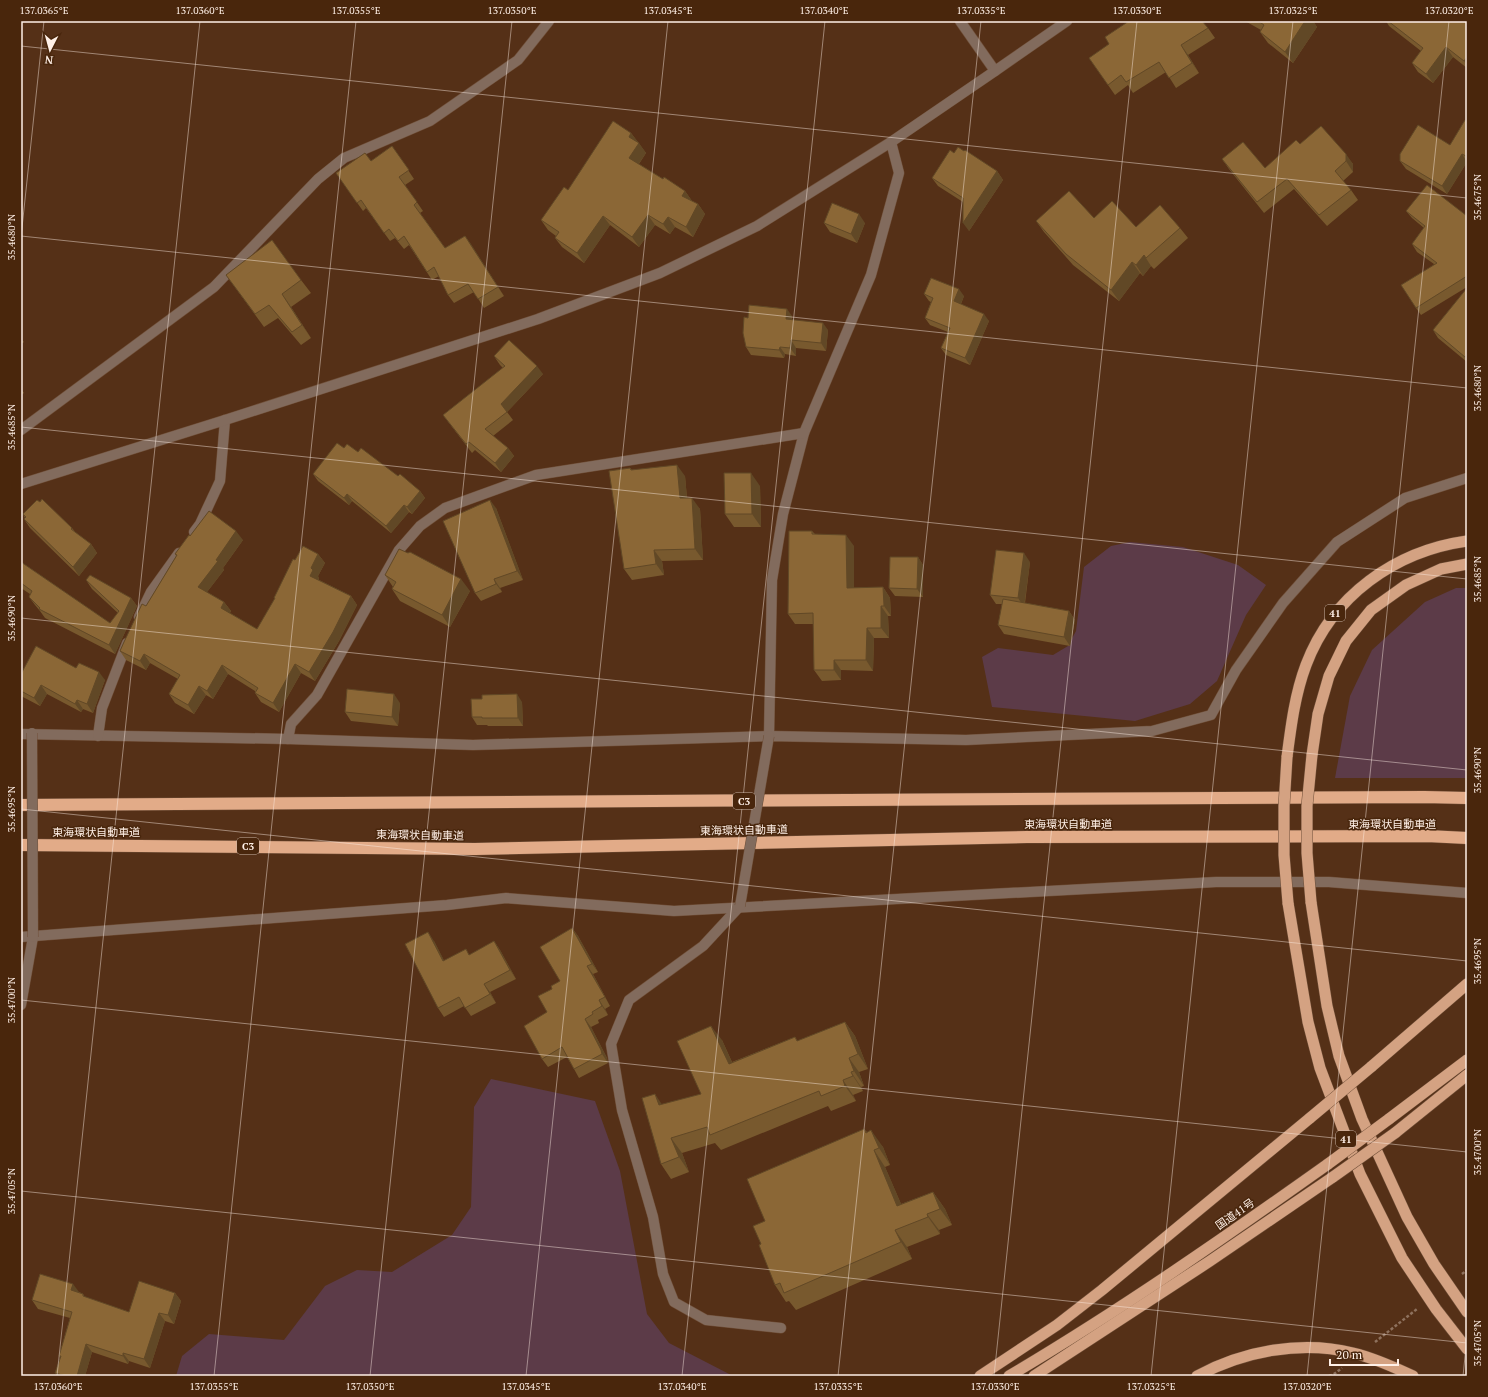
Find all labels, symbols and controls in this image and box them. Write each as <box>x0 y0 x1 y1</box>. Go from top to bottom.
text: 137.0365°E <box>19 4 69 17</box>
text: 137.0360°E <box>175 4 225 17</box>
text: 137.0355°E <box>331 4 381 17</box>
text: 137.0350°E <box>487 4 537 17</box>
text: 137.0345°E <box>643 4 693 17</box>
text: 137.0340°E <box>799 4 849 17</box>
text: 137.0335°E <box>956 4 1006 17</box>
text: 137.0330°E <box>1112 4 1162 17</box>
text: 137.0325°E <box>1268 4 1318 17</box>
text: 137.0320°E <box>1424 4 1474 17</box>
north arrow <box>30 30 70 70</box>
text: N <box>43 52 54 67</box>
text: 35.4675°N <box>1471 173 1484 220</box>
text: 35.4680°N <box>5 213 18 260</box>
text: 35.4680°N <box>1471 364 1484 411</box>
text: 35.4685°N <box>5 403 18 450</box>
text: 35.4685°N <box>1471 555 1484 602</box>
text: 35.4690°N <box>5 594 18 641</box>
road number: 41 <box>1325 605 1345 621</box>
text: 35.4690°N <box>1471 746 1484 793</box>
text: 35.4695°N <box>5 785 18 832</box>
road number: C3 <box>733 793 755 809</box>
street label: 東海環状自動車道 <box>1024 817 1112 831</box>
street label: 東海環状自動車道 <box>1348 817 1436 831</box>
street label: 東海環状自動車道 <box>700 822 788 838</box>
street label: 東海環状自動車道 <box>52 825 140 839</box>
street label: 東海環状自動車道 <box>376 827 464 843</box>
road number: C3 <box>237 838 259 854</box>
text: 35.4695°N <box>1471 937 1484 984</box>
text: 35.4700°N <box>5 976 18 1023</box>
text: 35.4700°N <box>1471 1128 1484 1175</box>
road number: 41 <box>1336 1131 1356 1147</box>
text: 35.4705°N <box>5 1167 18 1214</box>
street label: 国道41号 <box>1213 1195 1257 1233</box>
text: 35.4705°N <box>1471 1319 1484 1366</box>
scale bar <box>1330 1341 1398 1367</box>
text: 20 m <box>1336 1347 1363 1362</box>
text: 137.0360°E <box>33 1380 83 1393</box>
text: 137.0355°E <box>189 1380 239 1393</box>
text: 137.0350°E <box>345 1380 395 1393</box>
text: 137.0345°E <box>501 1380 551 1393</box>
text: 137.0340°E <box>657 1380 707 1393</box>
text: 137.0335°E <box>813 1380 863 1393</box>
text: 137.0330°E <box>970 1380 1020 1393</box>
text: 137.0325°E <box>1126 1380 1176 1393</box>
text: 137.0320°E <box>1282 1380 1332 1393</box>

